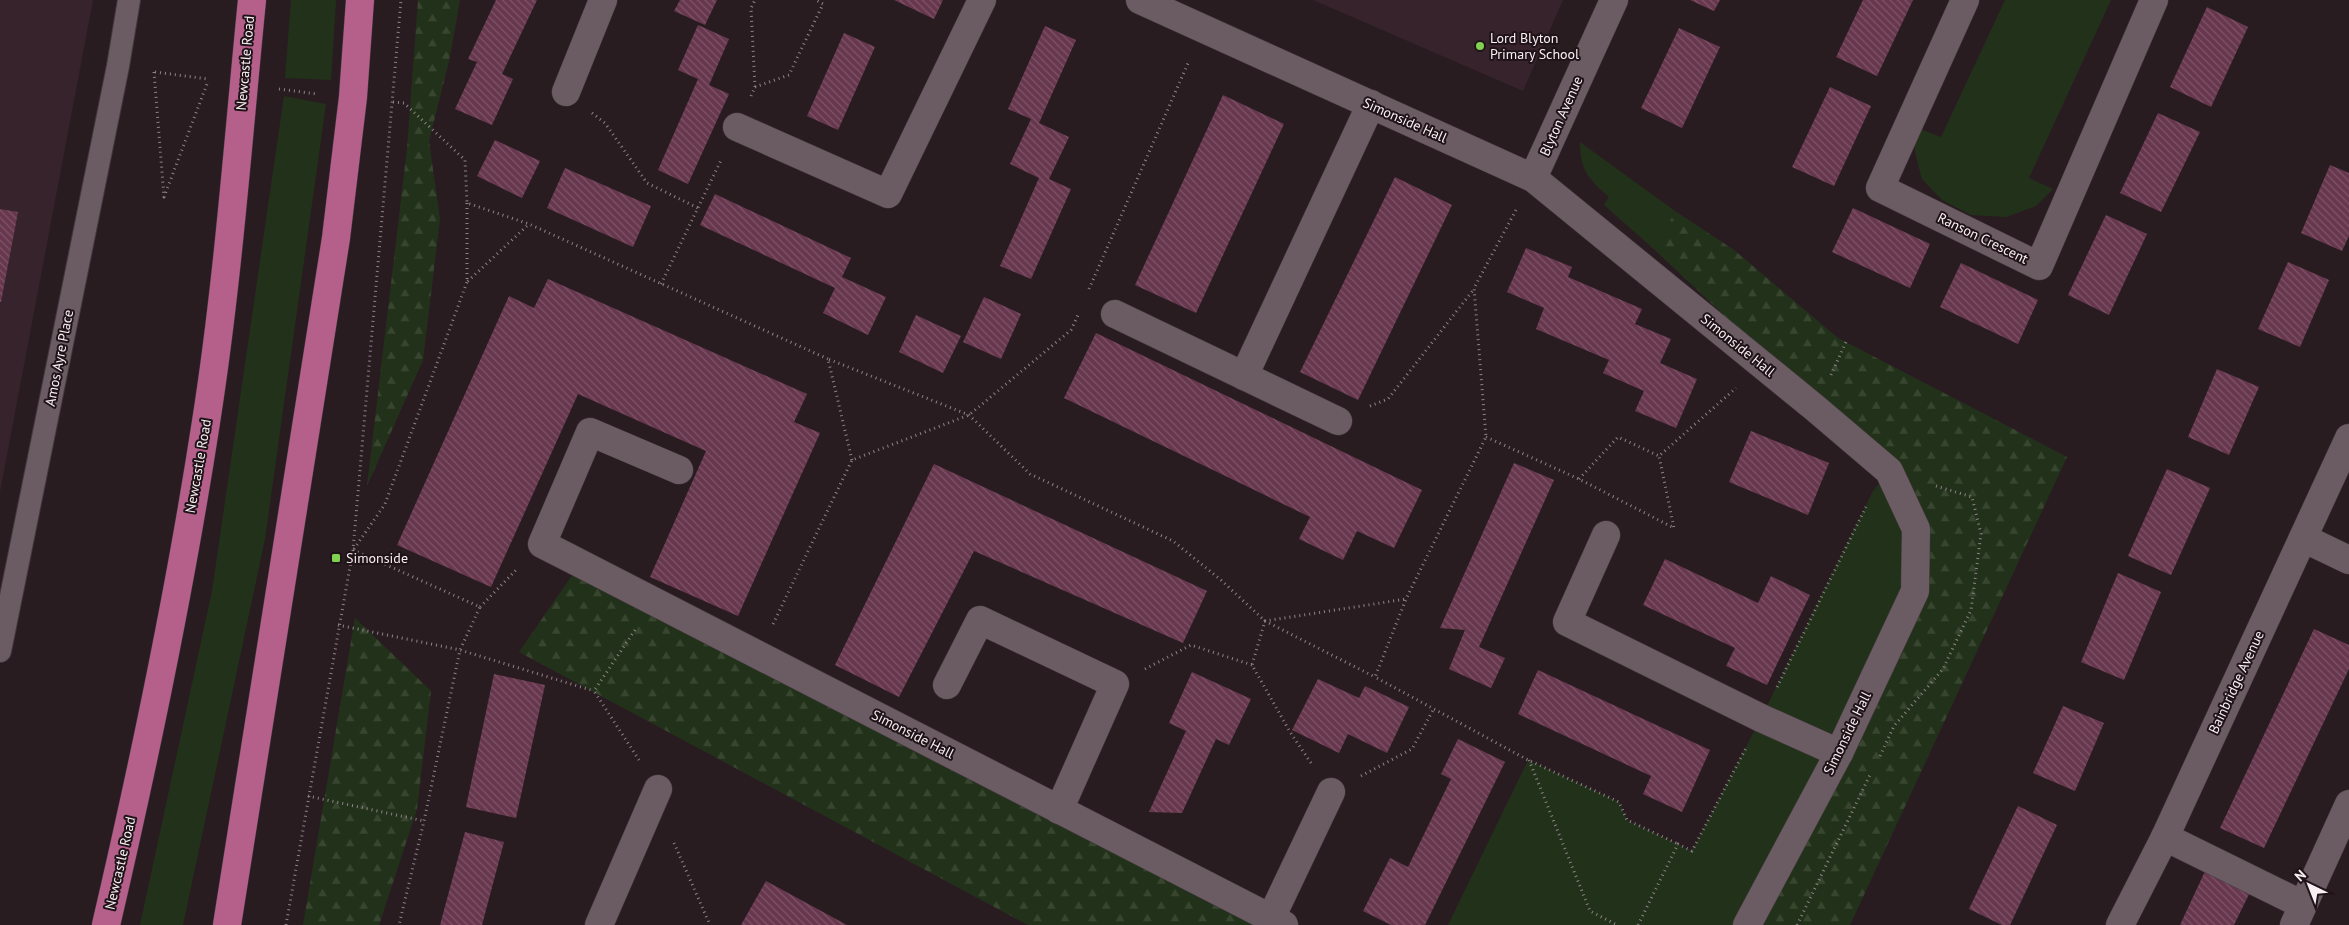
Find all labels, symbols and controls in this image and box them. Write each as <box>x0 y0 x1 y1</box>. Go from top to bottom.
street label: Newcastle Road <box>232 15 258 111</box>
place label: Lord Blyton Primary School <box>1490 29 1579 63</box>
marker: Lord Blyton Primary School <box>1474 40 1486 52</box>
street label: Blyton Avenue <box>1535 73 1587 159</box>
street label: Simonside Hall <box>1360 93 1450 147</box>
street label: Ranson Crescent <box>1935 208 2031 268</box>
street label: Amos Ayre Place <box>41 308 77 408</box>
street label: Simonside Hall <box>1697 310 1779 380</box>
street label: Newcastle Road <box>181 418 215 514</box>
place label: Simonside <box>346 549 408 567</box>
marker: Simonside <box>330 552 342 564</box>
street label: Bainbridge Avenue <box>2204 628 2268 736</box>
street label: Simonside Hall <box>1819 688 1875 778</box>
street label: Simonside Hall <box>869 705 957 763</box>
street label: Newcastle Road <box>101 815 139 911</box>
north arrow <box>2284 860 2334 910</box>
text: N <box>2291 866 2310 885</box>

